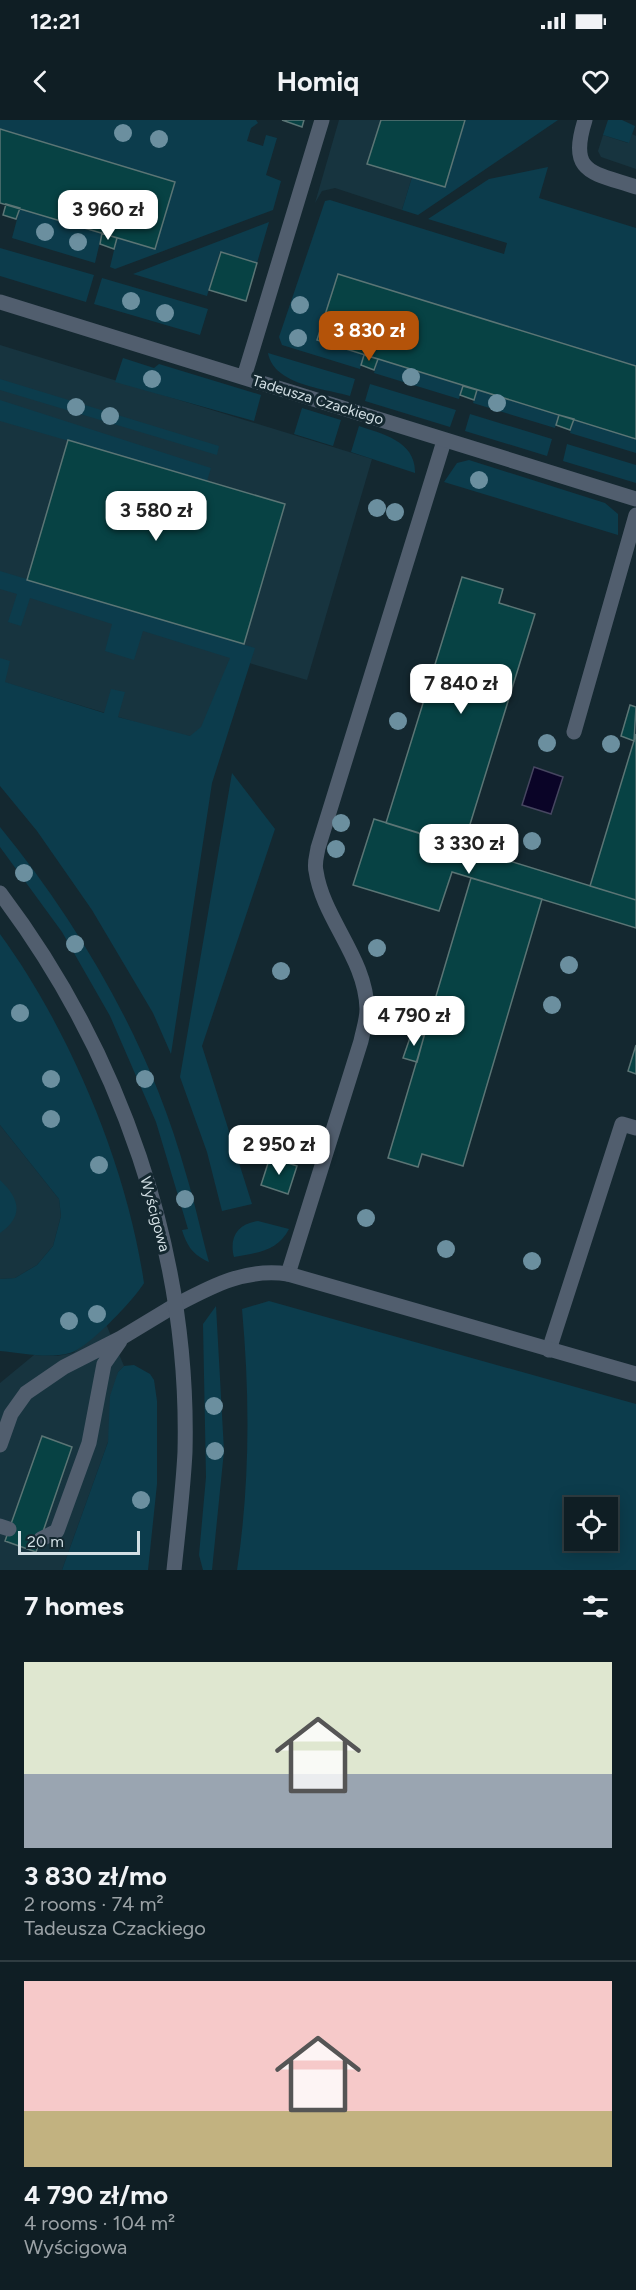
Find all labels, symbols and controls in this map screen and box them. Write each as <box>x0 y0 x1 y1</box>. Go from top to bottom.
text: 12:21 <box>30 8 81 35</box>
icon: back <box>24 65 57 98</box>
text: Homiq <box>277 65 359 98</box>
icon: heart <box>579 65 612 98</box>
pin: 3 960 zł <box>46 190 170 241</box>
text: 3 960 zł <box>72 197 144 221</box>
pin: 3 830 zł <box>307 311 431 362</box>
text: 3 830 zł <box>333 318 405 342</box>
street label: Tadeusza Czackiego <box>250 371 386 429</box>
pin: 3 580 zł <box>94 491 218 542</box>
text: 3 580 zł <box>120 498 192 522</box>
pin: 7 840 zł <box>399 664 523 715</box>
text: 7 840 zł <box>424 671 498 695</box>
pin: 3 330 zł <box>407 824 531 875</box>
text: 3 330 zł <box>433 831 505 855</box>
pin: 4 790 zł <box>352 996 476 1047</box>
text: 4 790 zł <box>377 1003 451 1027</box>
pin: 2 950 zł <box>217 1125 341 1176</box>
text: 2 950 zł <box>243 1132 315 1156</box>
street label: Wyścigowa <box>136 1174 174 1254</box>
map controls <box>564 1497 618 1551</box>
button: locate <box>564 1497 618 1551</box>
scale bar <box>18 1528 140 1556</box>
text: 20 m <box>27 1532 64 1551</box>
text: 7 homes <box>24 1590 124 1622</box>
icon: filters <box>579 1590 612 1623</box>
icon: home <box>264 1701 372 1809</box>
text: 3 830 zł/mo <box>24 1860 167 1892</box>
text: 2 rooms · 74 m² <box>24 1892 164 1916</box>
text: Tadeusza Czackiego <box>24 1916 206 1940</box>
icon: home <box>264 2020 372 2128</box>
text: 4 790 zł/mo <box>24 2179 168 2211</box>
text: 4 rooms · 104 m² <box>24 2211 175 2235</box>
text: Wyścigowa <box>24 2235 127 2259</box>

